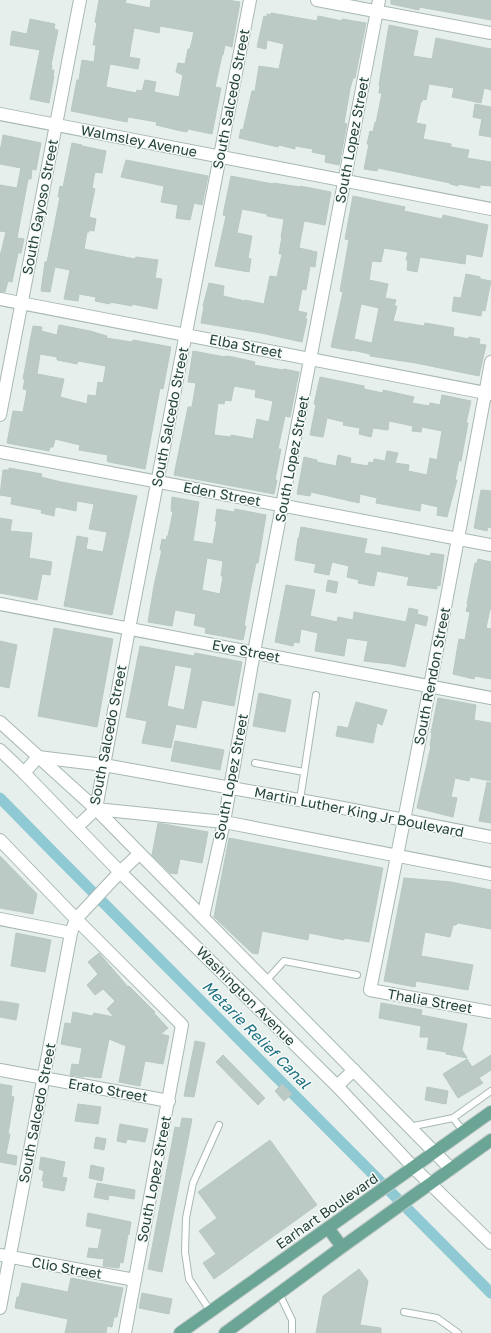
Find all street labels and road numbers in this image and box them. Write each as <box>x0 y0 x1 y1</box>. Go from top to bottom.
street label: South Salcedo Street <box>209 27 252 170</box>
street label: South Lopez Street <box>331 75 372 205</box>
street label: Walmsley Avenue <box>80 121 199 160</box>
street label: South Gayoso Street <box>18 138 61 276</box>
street label: Elba Street <box>208 330 284 361</box>
street label: South Salcedo Street <box>148 345 191 488</box>
street label: South Lopez Street <box>271 394 312 524</box>
street label: Eden Street <box>182 478 262 509</box>
street label: South Rendon Street <box>410 605 453 746</box>
street label: Eve Street <box>211 636 282 665</box>
street label: South Salcedo Street <box>86 663 129 806</box>
street label: South Lopez Street <box>210 712 251 842</box>
street label: Martin Luther King Jr Boulevard <box>253 783 465 840</box>
street label: Washington Avenue <box>193 942 300 1049</box>
street label: Thalia Street <box>386 985 474 1016</box>
street label: South Salcedo Street <box>15 1041 58 1184</box>
street label: Erato Street <box>67 1074 149 1105</box>
street label: South Lopez Street <box>133 1114 174 1244</box>
street label: Earhart Boulevard <box>272 1169 381 1252</box>
street label: Clio Street <box>31 1253 104 1282</box>

